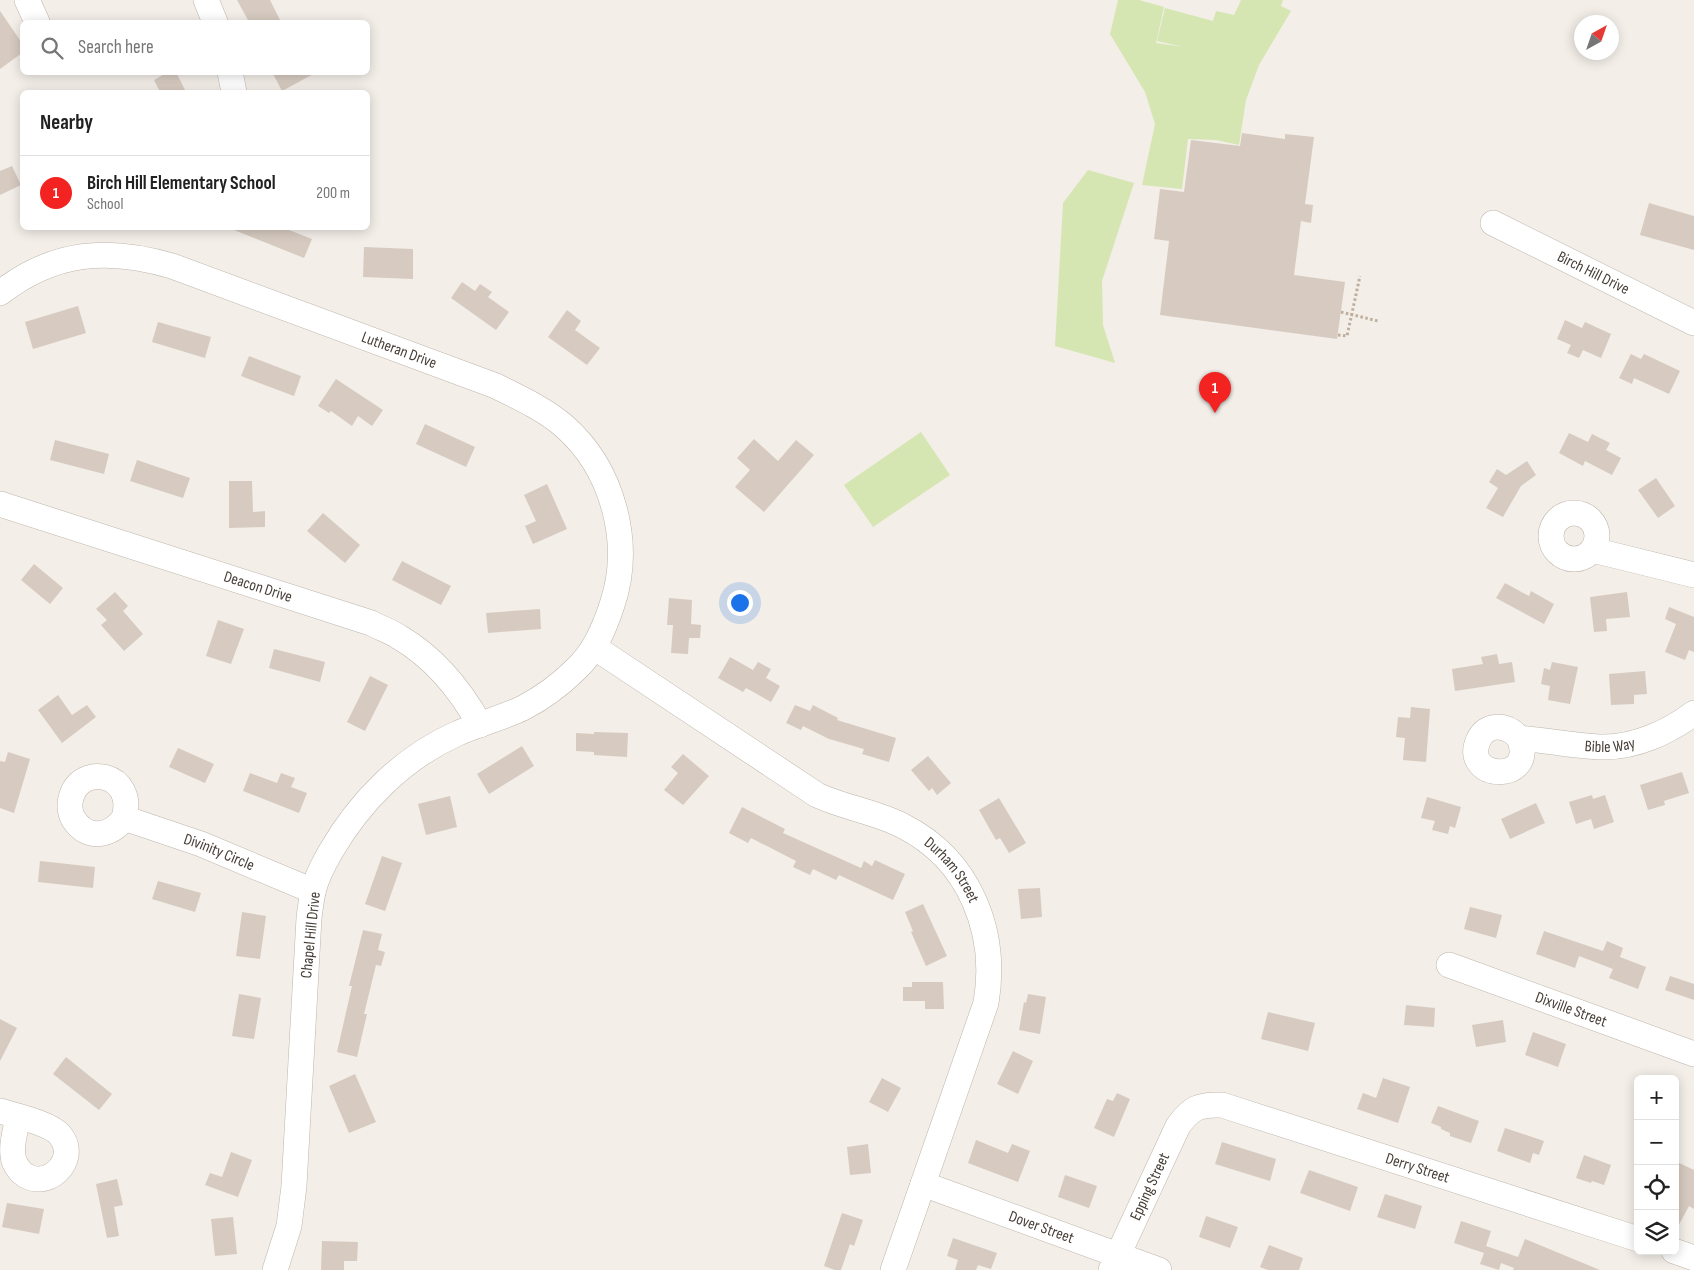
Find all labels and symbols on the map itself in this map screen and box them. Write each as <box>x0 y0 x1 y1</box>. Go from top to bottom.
north arrow <box>1574 15 1619 60</box>
street label: Birch Hill Drive <box>1554 247 1632 299</box>
street label: Lutheran Drive <box>359 328 439 373</box>
pin: 1 <box>1199 372 1231 413</box>
street label: Deacon Drive <box>221 567 295 607</box>
your location <box>727 590 753 616</box>
street label: Bible Way <box>1584 734 1637 757</box>
street label: Divinity Circle <box>181 829 257 875</box>
street label: Durham Street <box>920 833 983 906</box>
street label: Chapel Hill Drive <box>297 891 325 979</box>
street label: Dixville Street <box>1533 988 1610 1031</box>
street label: Derry Street <box>1383 1149 1452 1187</box>
street label: Epping Street <box>1126 1150 1174 1223</box>
street label: Dover Street <box>1006 1207 1077 1248</box>

